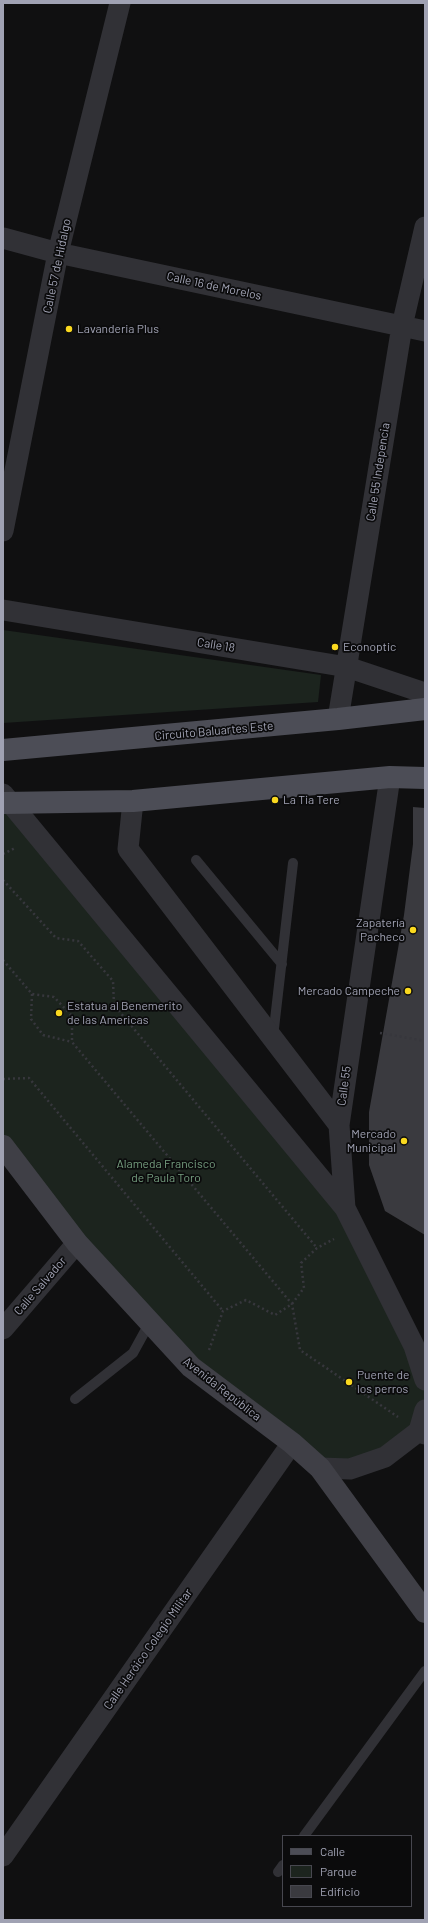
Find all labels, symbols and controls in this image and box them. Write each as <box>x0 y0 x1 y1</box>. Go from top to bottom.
street label: Calle 57 de Hidalgo <box>40 217 74 315</box>
street label: Calle 16 de Morelos <box>165 269 263 303</box>
place label: Lavanderia Plus <box>77 322 159 336</box>
marker: Lavanderia Plus <box>64 324 74 334</box>
street label: Calle 55 Indepencia <box>363 422 393 522</box>
street label: Calle 18 <box>196 635 236 655</box>
place label: Econoptic <box>343 640 396 654</box>
marker: Econoptic <box>330 642 340 652</box>
street label: Circuito Baluartes Este <box>154 719 274 743</box>
place label: La Tia Tere <box>283 793 340 807</box>
marker: La Tia Tere <box>270 795 280 805</box>
place label: Zapatería Pacheco <box>356 916 405 944</box>
marker: Zapatería Pacheco <box>408 925 418 935</box>
place label: Mercado Campeche <box>298 984 400 998</box>
marker: Mercado Campeche <box>403 986 413 996</box>
place label: Estatua al Benemerito de las Americas <box>67 999 182 1027</box>
marker: Estatua al Benemerito de las Americas <box>54 1008 64 1018</box>
street label: Calle 55 <box>334 1065 354 1107</box>
place label: Mercado Municipal <box>347 1127 396 1155</box>
marker: Mercado Municipal <box>399 1136 409 1146</box>
park label: Alameda Francisco de Paula Toro <box>117 1157 215 1185</box>
street label: Calle Salvador <box>11 1254 69 1318</box>
street label: Avenida República <box>180 1354 264 1424</box>
place label: Puente de los perros <box>357 1368 409 1396</box>
marker: Puente de los perros <box>344 1377 354 1387</box>
street label: Calle Heróico Colegio Militar <box>101 1586 195 1712</box>
legend <box>282 1835 412 1907</box>
text: Calle <box>320 1844 345 1858</box>
text: Parque <box>320 1864 357 1878</box>
text: Edificio <box>320 1884 360 1898</box>

